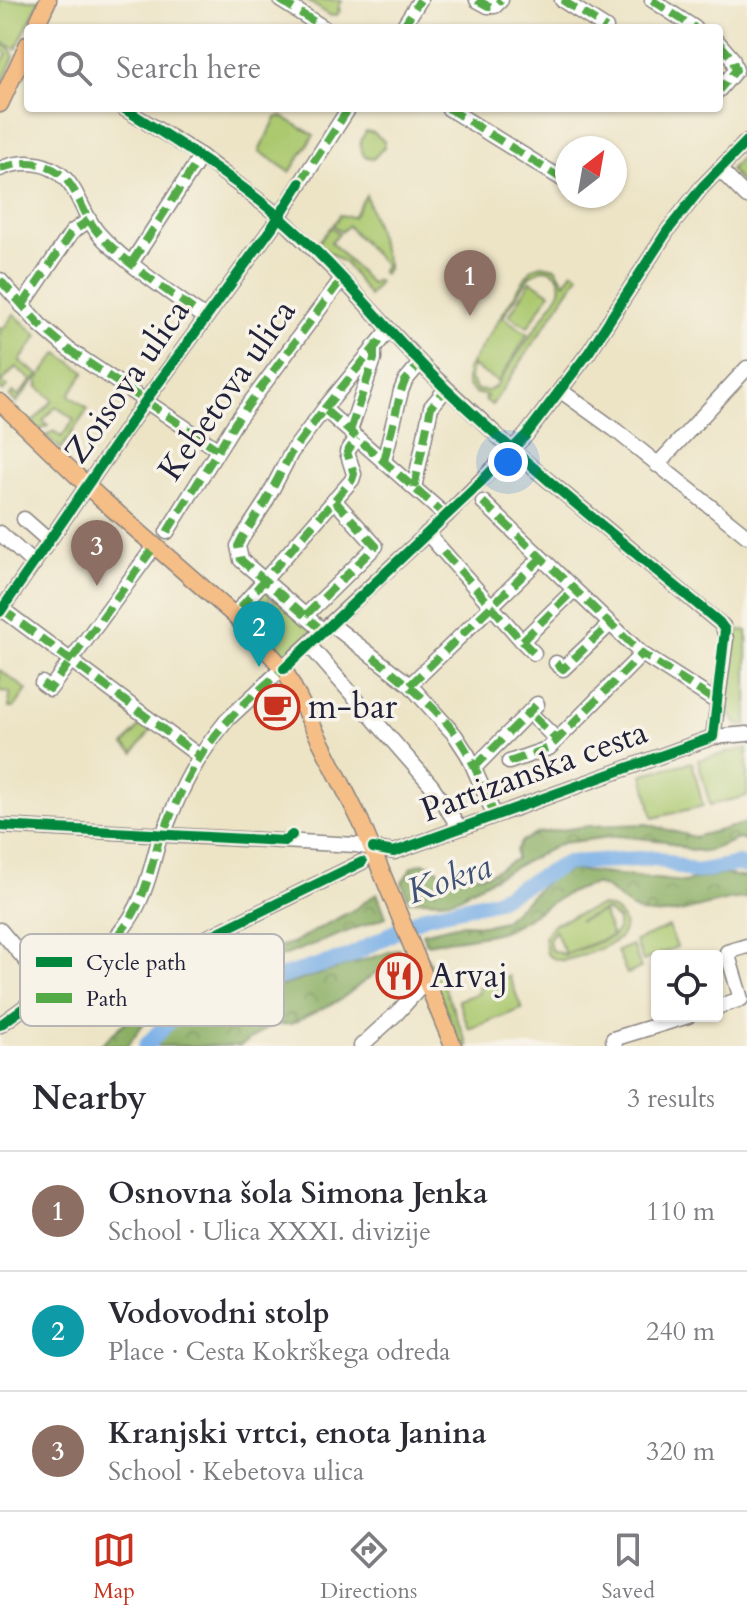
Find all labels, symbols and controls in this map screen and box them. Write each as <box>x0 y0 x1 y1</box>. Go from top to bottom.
search box <box>24 24 723 112</box>
icon: search <box>52 46 96 90</box>
text: Search here <box>116 48 261 89</box>
north arrow <box>555 136 627 208</box>
pin: 1 <box>444 250 496 316</box>
street label: Zoisova ulica <box>54 290 201 472</box>
street label: Kebetova ulica <box>147 290 307 490</box>
your location <box>488 442 528 482</box>
pin: 3 <box>71 520 123 586</box>
pin: 2 <box>233 601 285 667</box>
cafe icon: m-bar <box>253 683 301 731</box>
place label: m-bar <box>308 684 398 730</box>
street label: Partizanska cesta <box>414 709 654 833</box>
water label: Kokra <box>400 842 498 916</box>
legend <box>20 934 284 1026</box>
text: Cycle path <box>86 948 186 978</box>
map controls <box>651 950 723 1022</box>
button: locate <box>651 950 723 1022</box>
restaurant icon: Arvaj <box>375 952 423 1000</box>
place label: Arvaj <box>430 953 508 999</box>
text: Path <box>86 984 128 1014</box>
text: Nearby <box>32 1075 147 1121</box>
text: 3 results <box>627 1081 715 1116</box>
text: Osnovna šola Simona Jenka <box>108 1173 488 1214</box>
text: 1 <box>51 1194 65 1229</box>
text: 110 m <box>646 1194 715 1229</box>
text: School · Ulica XXXI. divizije <box>108 1214 431 1249</box>
text: Vodovodni stolp <box>108 1293 330 1334</box>
text: 2 <box>51 1314 65 1349</box>
text: 240 m <box>646 1314 715 1349</box>
text: Place · Cesta Kokrškega odreda <box>108 1334 451 1369</box>
text: Kranjski vrtci, enota Janina <box>108 1413 487 1454</box>
text: 3 <box>51 1434 65 1469</box>
text: 320 m <box>646 1434 715 1469</box>
text: School · Kebetova ulica <box>108 1454 364 1489</box>
tab: Map <box>92 1528 136 1606</box>
tab: Directions <box>320 1528 417 1606</box>
tab: Saved <box>602 1528 655 1606</box>

